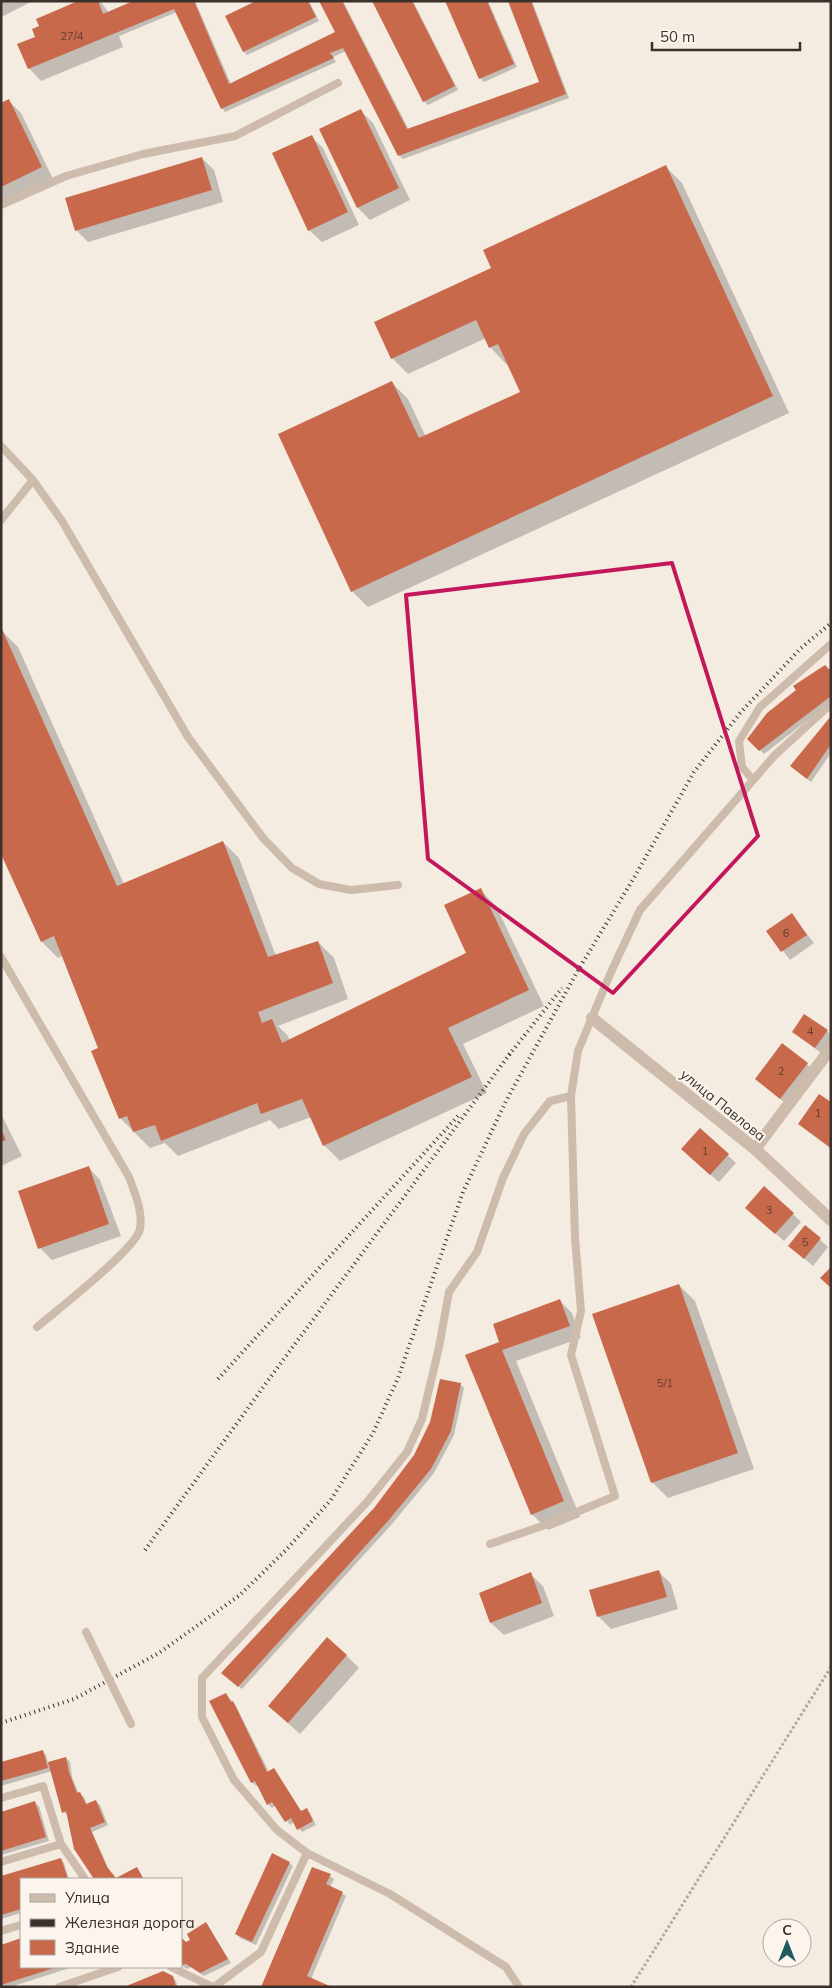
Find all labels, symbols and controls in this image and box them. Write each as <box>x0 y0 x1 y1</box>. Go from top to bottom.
scale bar <box>652 20 800 52</box>
text: 50 m <box>660 27 695 46</box>
house number: 27/4 <box>61 29 84 43</box>
house number: 6 <box>783 926 790 940</box>
house number: 4 <box>807 1024 814 1038</box>
house number: 2 <box>778 1064 785 1078</box>
street label: улица Павлова <box>677 1065 769 1145</box>
house number: 1 <box>815 1106 821 1120</box>
house number: 1 <box>702 1144 708 1158</box>
house number: 3 <box>766 1203 772 1217</box>
house number: 5 <box>802 1235 809 1249</box>
house number: 5/1 <box>657 1376 673 1390</box>
legend <box>20 1878 182 1968</box>
text: Улица <box>64 1888 110 1907</box>
text: Железная дорога <box>65 1913 195 1932</box>
north arrow <box>762 1918 812 1968</box>
text: С <box>782 1921 792 1939</box>
text: Здание <box>65 1938 119 1957</box>

